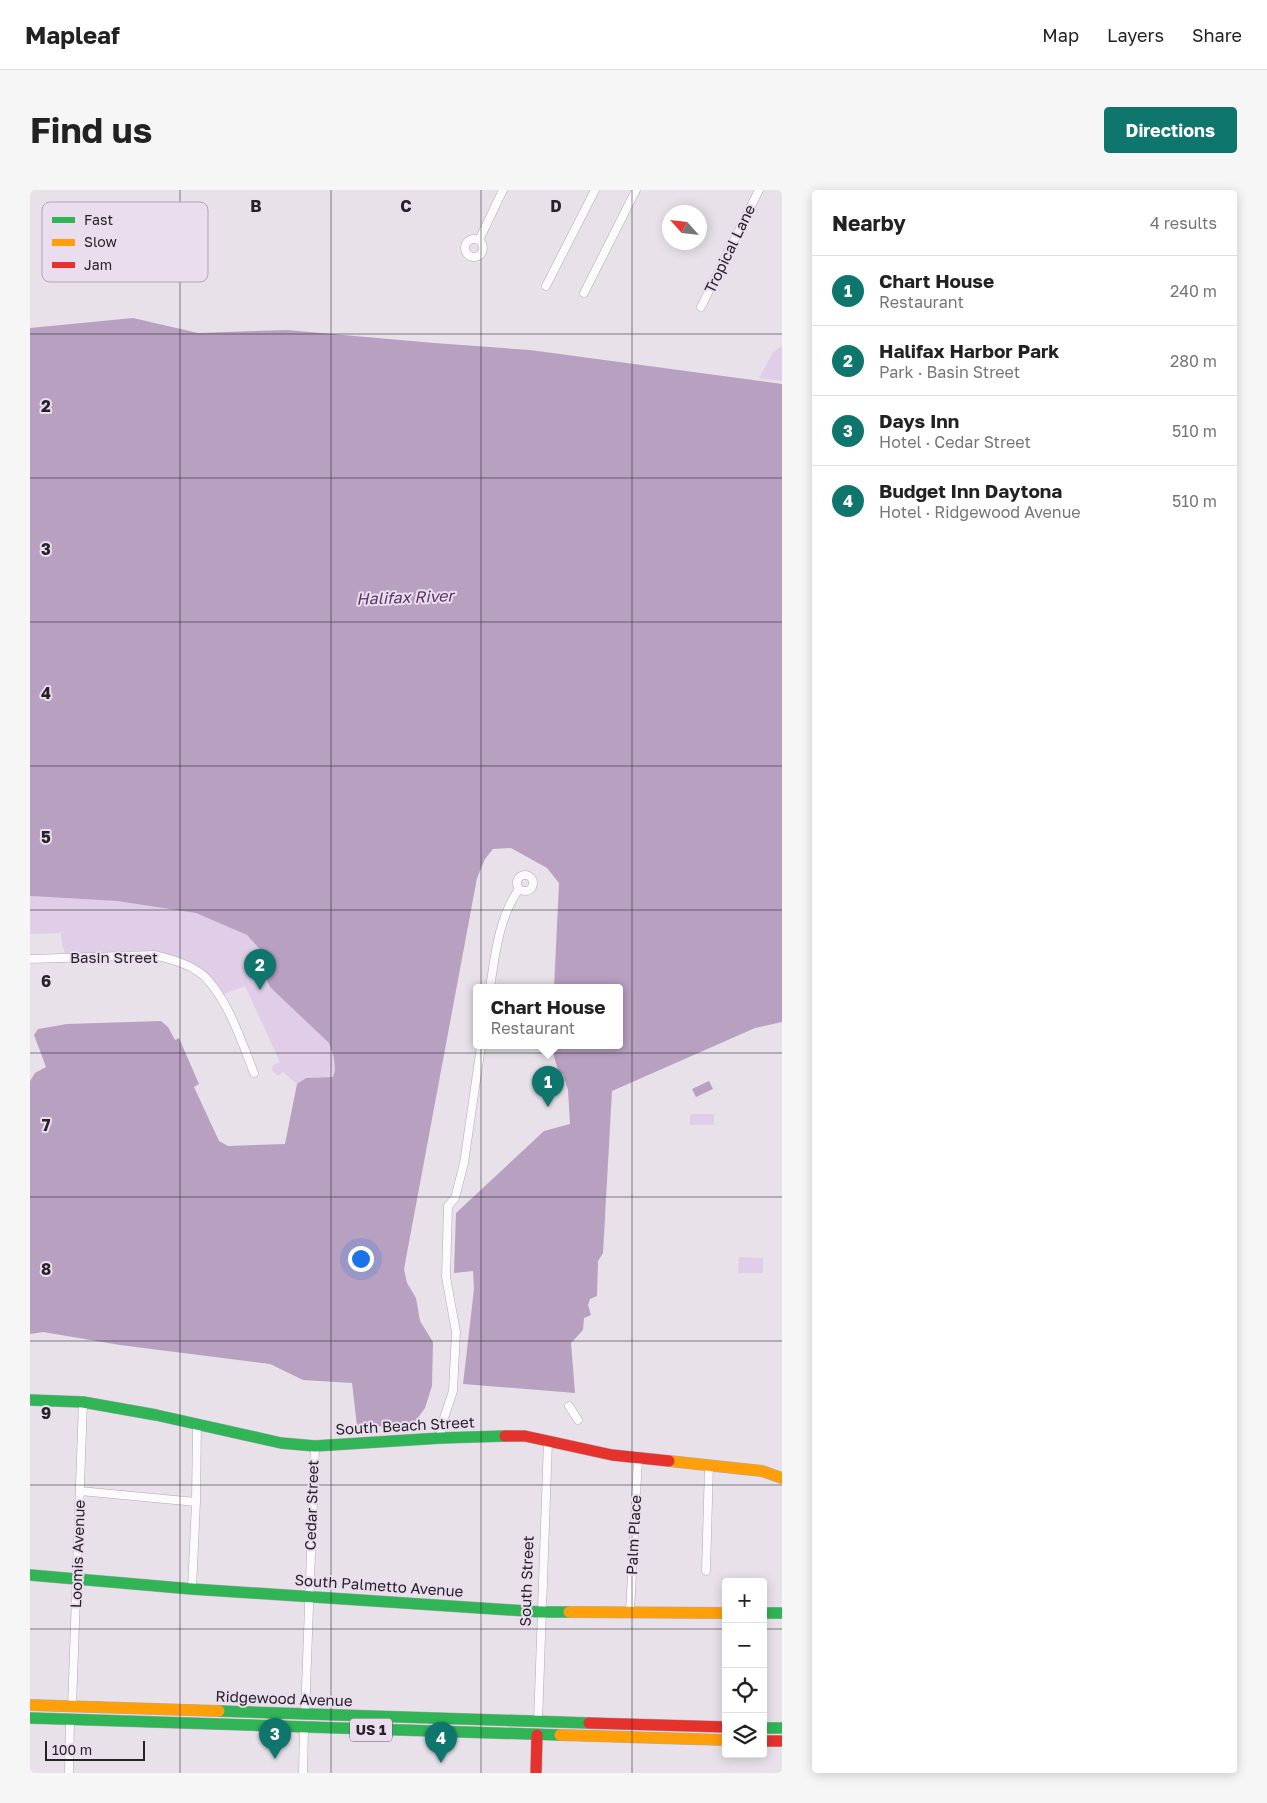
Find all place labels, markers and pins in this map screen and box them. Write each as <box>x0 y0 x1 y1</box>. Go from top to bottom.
pin: 2 <box>244 949 276 990</box>
pin: 1 <box>532 1066 564 1107</box>
pin: 3 <box>259 1718 291 1759</box>
pin: 4 <box>425 1722 457 1763</box>

